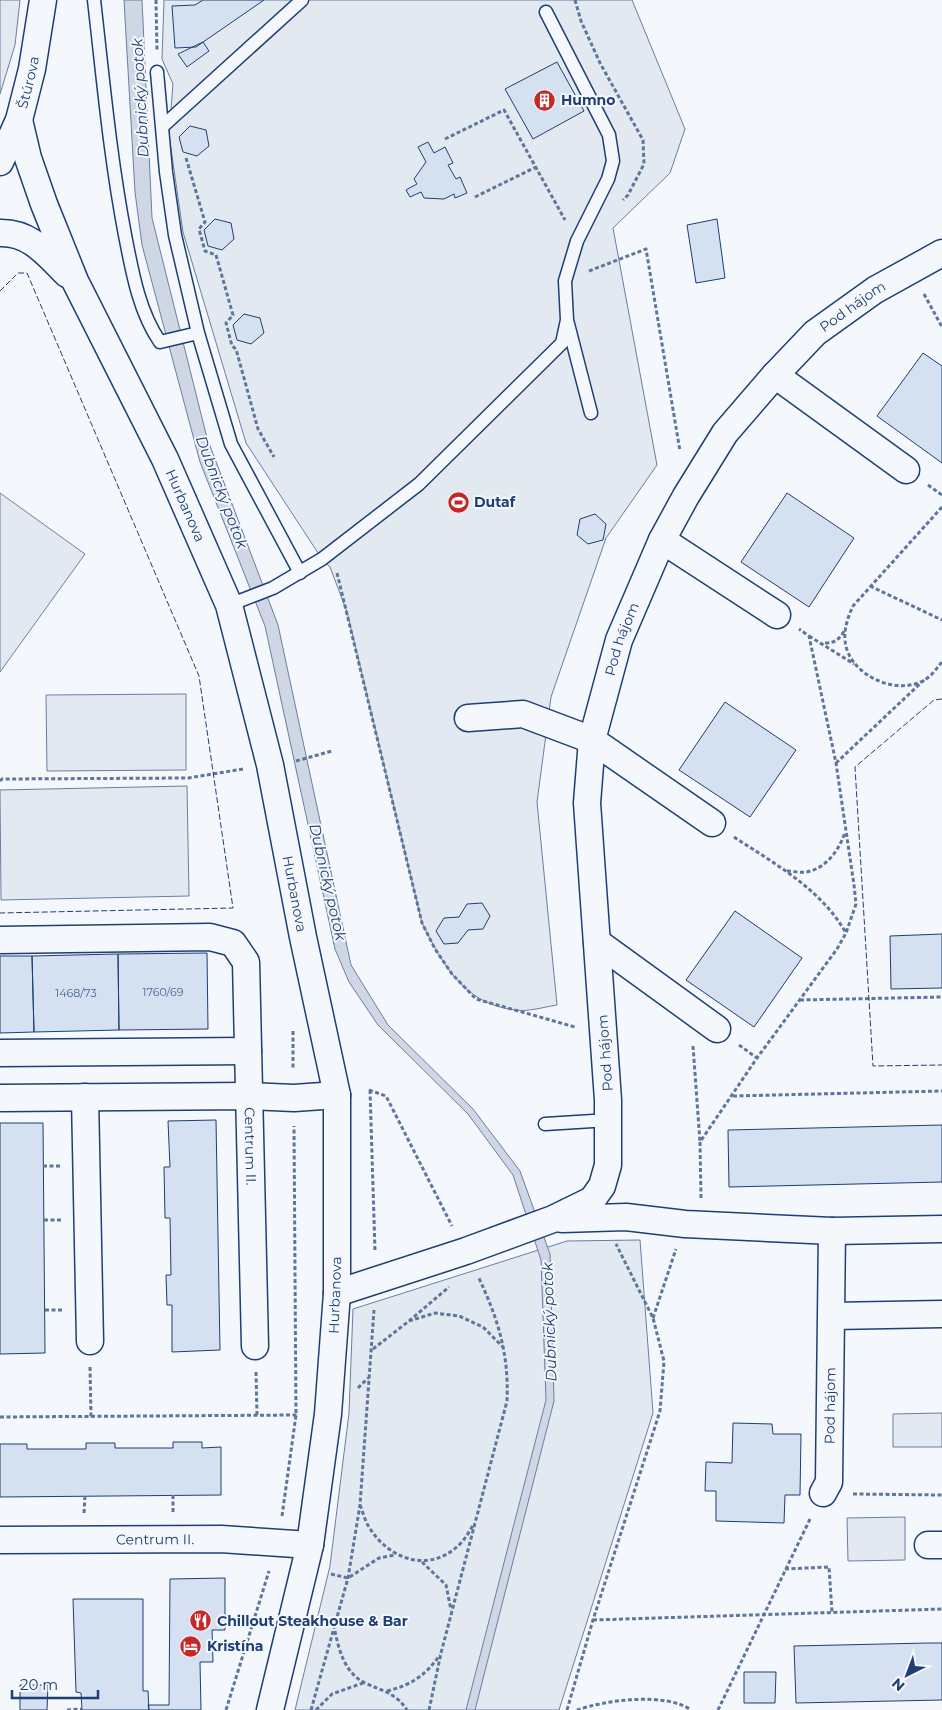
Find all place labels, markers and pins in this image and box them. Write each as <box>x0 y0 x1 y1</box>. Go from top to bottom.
building icon: Humno <box>533 88 557 112</box>
place label: Humno <box>561 91 616 109</box>
sports icon: Dutaf <box>446 490 470 514</box>
place label: Dutaf <box>474 493 516 511</box>
restaurant icon: Chillout Steakhouse & Bar <box>189 1609 213 1633</box>
place label: Chillout Steakhouse & Bar <box>217 1612 408 1630</box>
hotel icon: Kristína <box>179 1634 203 1658</box>
place label: Kristína <box>207 1637 263 1655</box>

